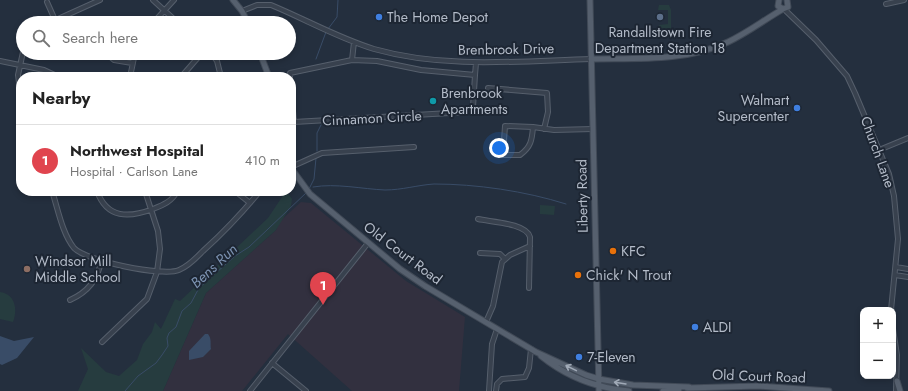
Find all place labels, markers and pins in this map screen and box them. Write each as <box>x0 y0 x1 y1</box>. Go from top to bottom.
place label: The Home Depot <box>387 7 489 27</box>
marker: The Home Depot <box>374 12 384 22</box>
marker: Randallstown Fire Department Station 18 <box>655 12 665 22</box>
place label: Randallstown Fire Department Station 18 <box>595 22 725 58</box>
place label: Brenbrook Apartments <box>441 83 508 119</box>
place label: Walmart Supercenter <box>718 90 790 126</box>
marker: Brenbrook Apartments <box>428 96 438 106</box>
marker: Walmart Supercenter <box>792 103 802 113</box>
place label: KFC <box>621 241 646 261</box>
marker: KFC <box>608 246 618 256</box>
place label: Windsor Mill Middle School <box>35 251 121 287</box>
marker: Windsor Mill Middle School <box>22 264 32 274</box>
place label: Chick' N Trout <box>586 265 672 285</box>
marker: Chick' N Trout <box>573 270 583 280</box>
pin: 1 <box>310 272 336 305</box>
place label: ALDI <box>703 317 732 337</box>
marker: ALDI <box>690 322 700 332</box>
place label: 7-Eleven <box>587 347 636 367</box>
marker: 7-Eleven <box>574 352 584 362</box>

